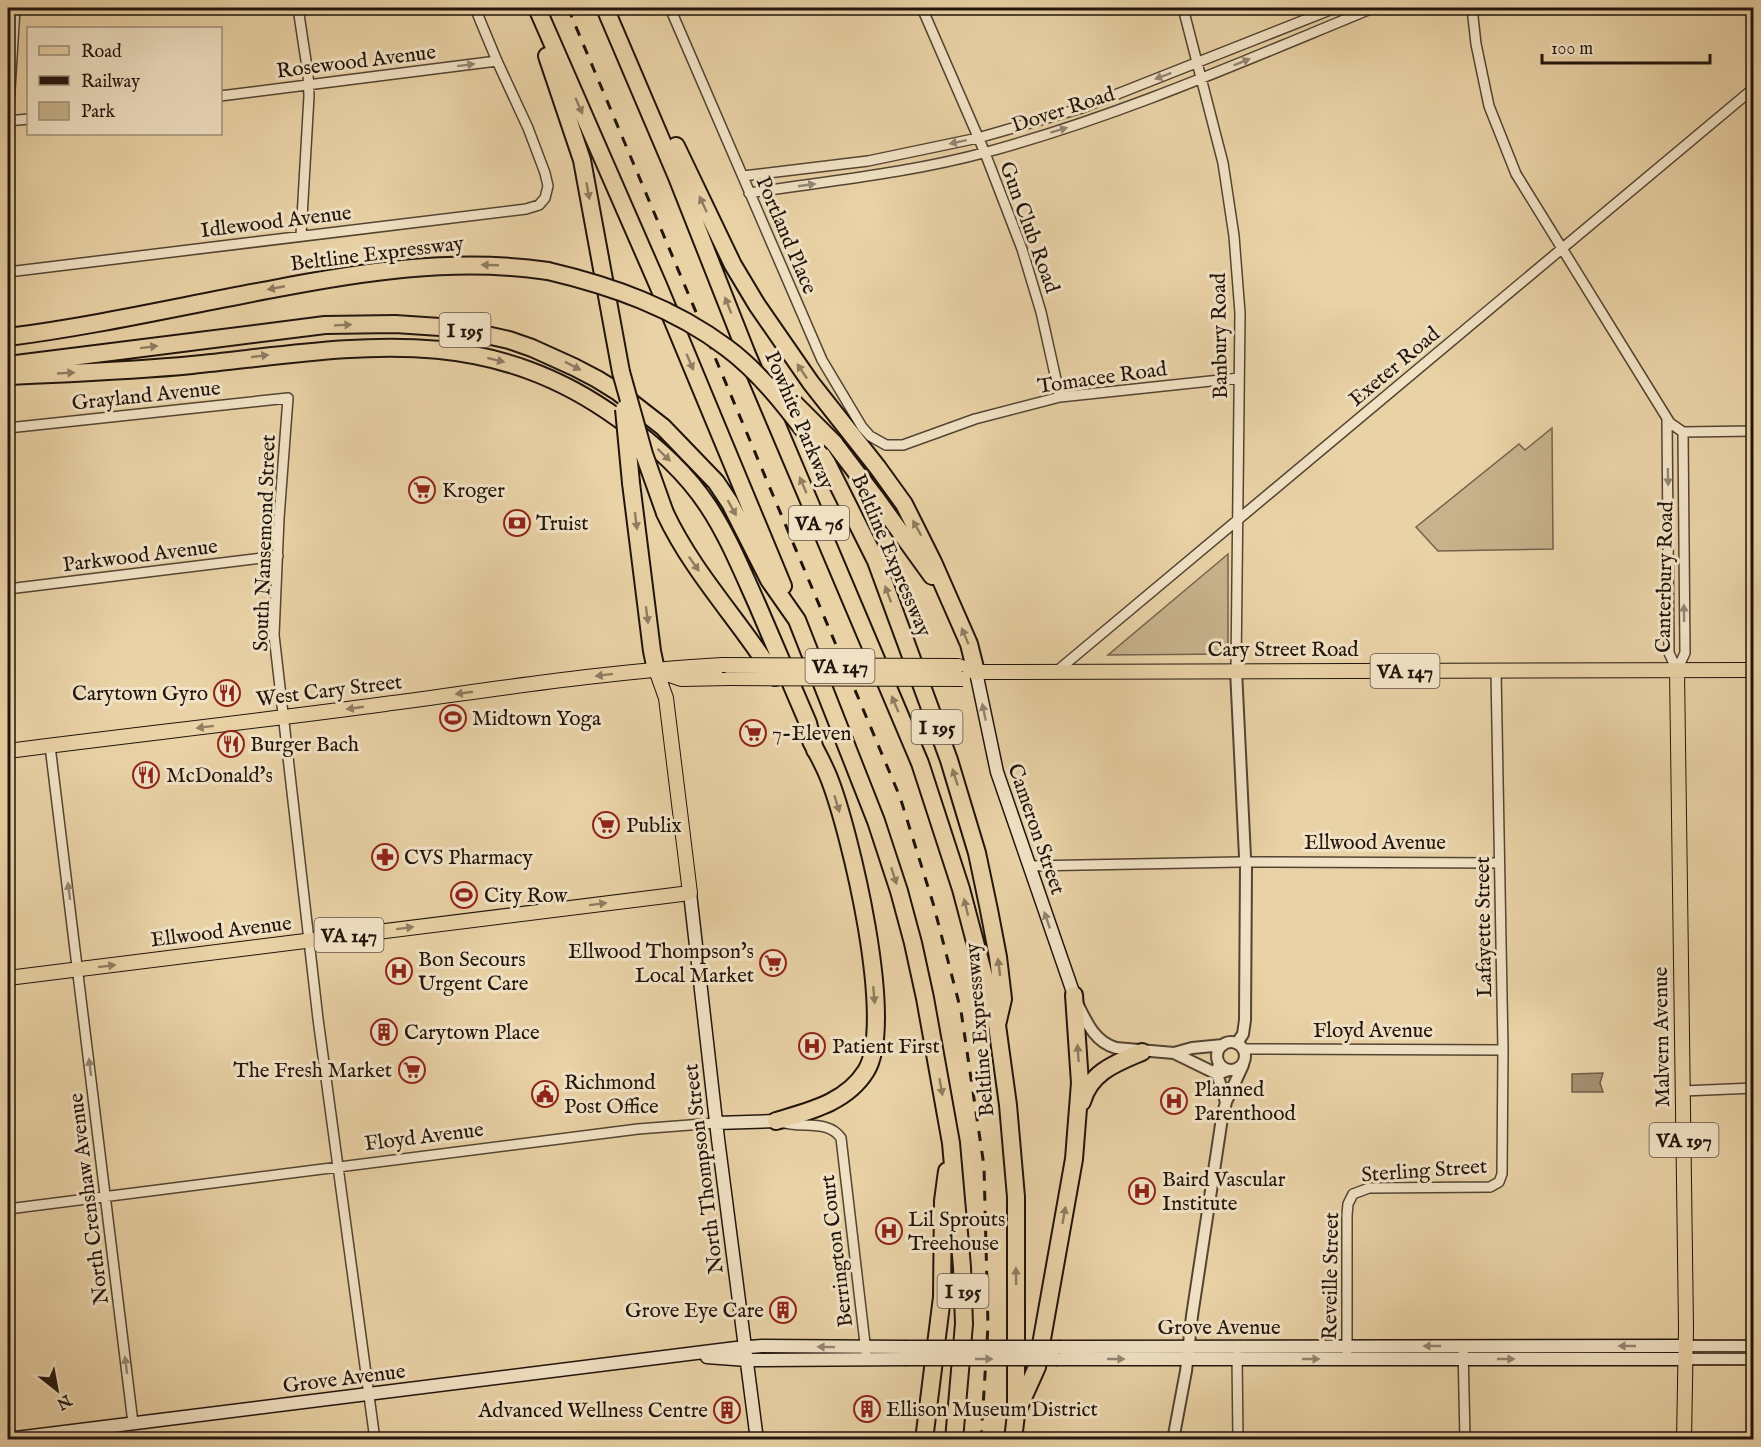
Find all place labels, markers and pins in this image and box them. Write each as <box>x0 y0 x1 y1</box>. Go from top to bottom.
supermarket icon: Kroger <box>407 475 437 505</box>
place label: Kroger <box>442 478 505 505</box>
bank icon: Truist <box>502 508 532 538</box>
place label: Truist <box>536 511 589 538</box>
restaurant icon: Carytown Gyro <box>212 678 242 708</box>
place label: Carytown Gyro <box>72 681 208 708</box>
sports icon: Midtown Yoga <box>438 703 468 733</box>
place label: Midtown Yoga <box>472 706 602 733</box>
supermarket icon: 7-Eleven <box>738 718 768 748</box>
place label: 7-Eleven <box>772 721 851 748</box>
restaurant icon: Burger Bach <box>216 729 246 759</box>
place label: Burger Bach <box>250 732 359 759</box>
restaurant icon: McDonald's <box>131 760 161 790</box>
place label: McDonald's <box>166 763 273 790</box>
supermarket icon: Publix <box>591 810 621 840</box>
place label: Publix <box>626 813 682 840</box>
pharmacy icon: CVS Pharmacy <box>370 842 400 872</box>
place label: CVS Pharmacy <box>404 845 534 872</box>
sports icon: City Row <box>449 880 479 910</box>
place label: City Row <box>484 883 569 910</box>
place label: Ellwood Thompson's Local Market <box>568 939 754 990</box>
place label: Bon Secours Urgent Care <box>418 947 529 998</box>
supermarket icon: Ellwood Thompson's Local Market <box>758 948 788 978</box>
hospital icon: Bon Secours Urgent Care <box>384 956 414 986</box>
building icon: Carytown Place <box>369 1017 399 1047</box>
place label: Carytown Place <box>404 1020 540 1047</box>
hospital icon: Patient First <box>797 1031 827 1061</box>
place label: Patient First <box>832 1034 940 1061</box>
supermarket icon: The Fresh Market <box>397 1055 427 1085</box>
place label: The Fresh Market <box>233 1058 392 1085</box>
place label: Richmond Post Office <box>564 1070 659 1121</box>
place label: Planned Parenthood <box>1194 1077 1297 1128</box>
public building icon: Richmond Post Office <box>530 1079 560 1109</box>
hospital icon: Planned Parenthood <box>1159 1086 1189 1116</box>
place label: Baird Vascular Institute <box>1162 1167 1286 1218</box>
hospital icon: Baird Vascular Institute <box>1127 1176 1157 1206</box>
place label: Lil Sprouts Treehouse <box>908 1207 1005 1258</box>
hospital icon: Lil Sprouts Treehouse <box>874 1216 904 1246</box>
building icon: Grove Eye Care <box>768 1295 798 1325</box>
place label: Grove Eye Care <box>625 1298 764 1325</box>
building icon: Ellison Museum District <box>852 1394 882 1424</box>
building icon: Advanced Wellness Centre <box>712 1395 742 1425</box>
place label: Ellison Museum District <box>886 1397 1098 1424</box>
place label: Advanced Wellness Centre <box>477 1398 708 1425</box>

